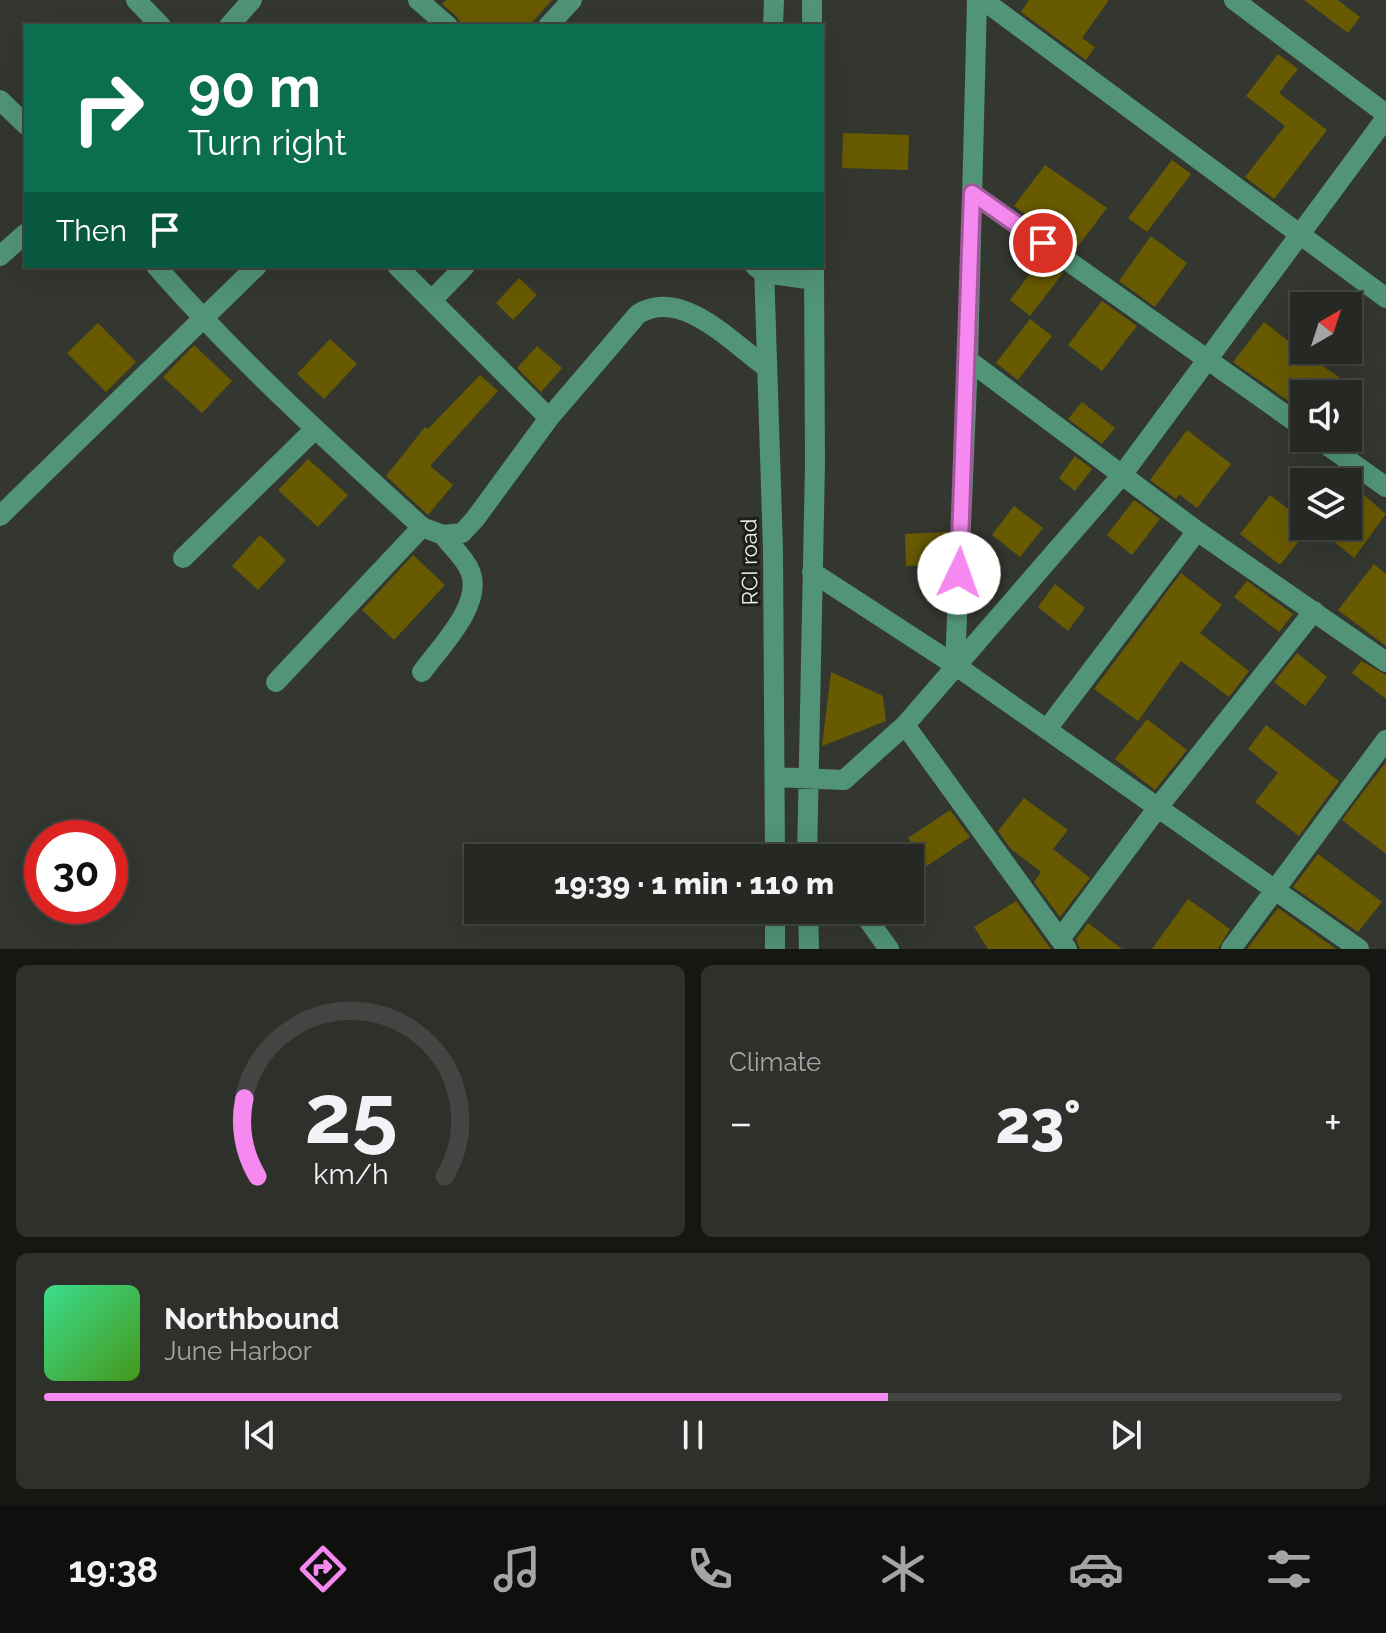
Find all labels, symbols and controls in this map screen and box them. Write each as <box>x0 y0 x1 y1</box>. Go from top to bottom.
text: 90 m <box>188 54 321 120</box>
icon: right <box>56 56 160 160</box>
text: Turn right <box>188 121 347 163</box>
icon: arrive <box>143 208 187 252</box>
pin <box>1009 209 1077 277</box>
text: Then <box>56 213 127 248</box>
icon: arrive <box>1021 221 1065 265</box>
north arrow <box>1290 292 1362 364</box>
map controls <box>1290 292 1362 540</box>
button: sound <box>1290 380 1362 452</box>
button: layers <box>1290 468 1362 540</box>
street label: RCI road <box>735 518 763 606</box>
position arrow <box>917 531 1001 615</box>
speed limit sign: 30 <box>24 820 128 924</box>
text: 19:39 · 1 min · 110 m <box>554 866 834 901</box>
text: Climate <box>729 1047 821 1077</box>
text: 25 <box>304 1065 397 1162</box>
text: 23° <box>995 1087 1081 1157</box>
text: − <box>729 1097 753 1148</box>
text: + <box>1324 1097 1342 1148</box>
text: km/h <box>313 1157 388 1191</box>
text: Northbound <box>164 1301 339 1336</box>
text: June Harbor <box>164 1336 312 1366</box>
icon: previous <box>238 1413 282 1457</box>
icon: pause <box>671 1413 715 1457</box>
icon: next <box>1104 1413 1148 1457</box>
icon: directions <box>295 1541 351 1597</box>
icon: music <box>489 1541 545 1597</box>
icon: phone <box>682 1541 738 1597</box>
icon: climate <box>875 1541 931 1597</box>
icon: car <box>1068 1541 1124 1597</box>
icon: filters <box>1261 1541 1317 1597</box>
text: 19:38 <box>69 1548 158 1590</box>

